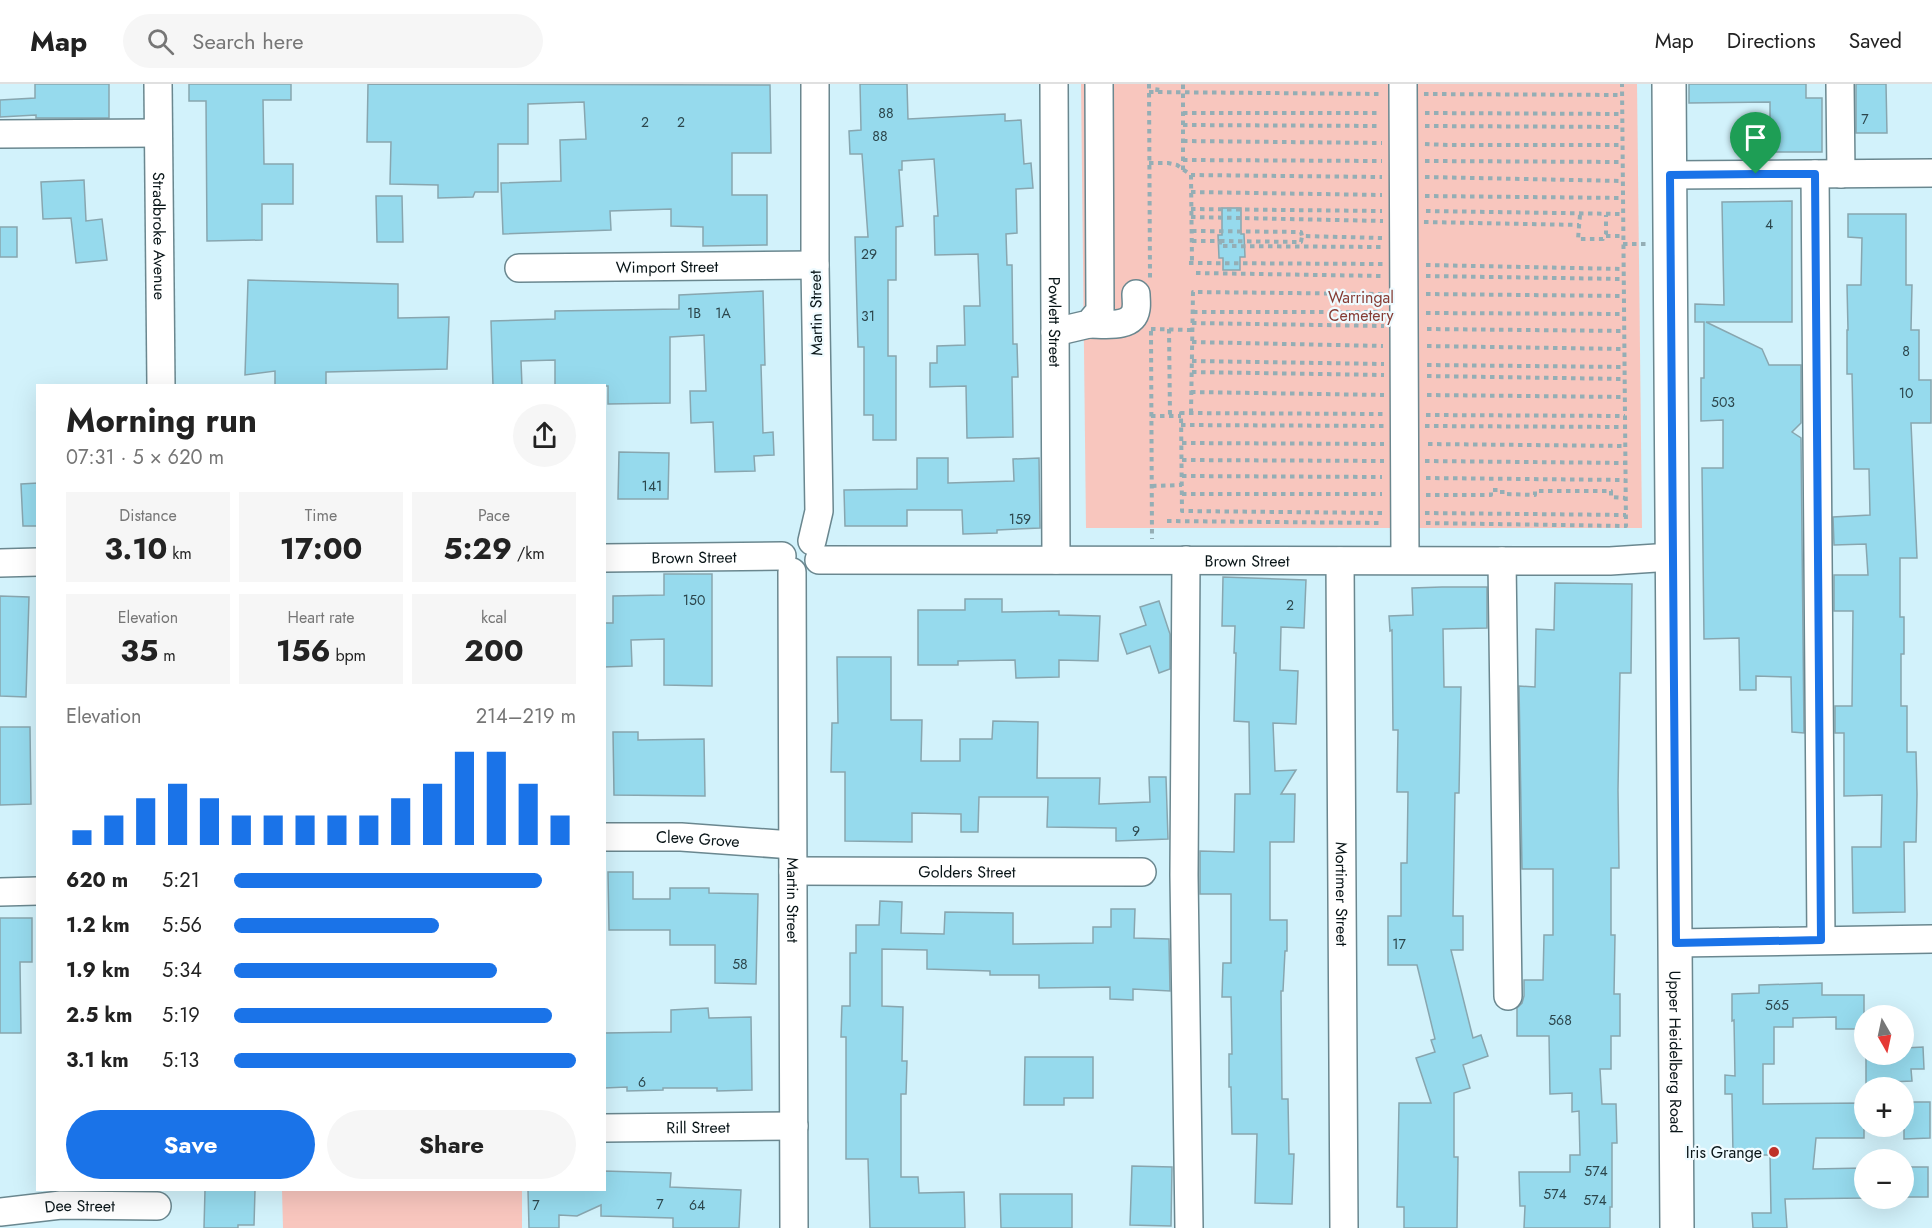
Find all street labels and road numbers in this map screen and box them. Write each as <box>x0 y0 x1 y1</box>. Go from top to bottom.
street label: Stradbroke Avenue <box>147 172 172 300</box>
street label: Wimport Street <box>616 254 719 279</box>
street label: Martin Street <box>804 270 828 356</box>
street label: Powlett Street <box>1043 277 1067 367</box>
street label: Brown Street <box>651 545 737 569</box>
street label: Brown Street <box>1204 549 1290 572</box>
street label: Cleve Grove <box>656 825 741 853</box>
street label: Mortimer Street <box>1330 842 1354 946</box>
street label: Martin Street <box>781 857 805 943</box>
street label: Golders Street <box>918 860 1016 883</box>
street label: Upper Heidelberg Road <box>1664 970 1688 1134</box>
street label: Rill Street <box>666 1115 730 1139</box>
street label: Dee Street <box>43 1193 115 1218</box>

